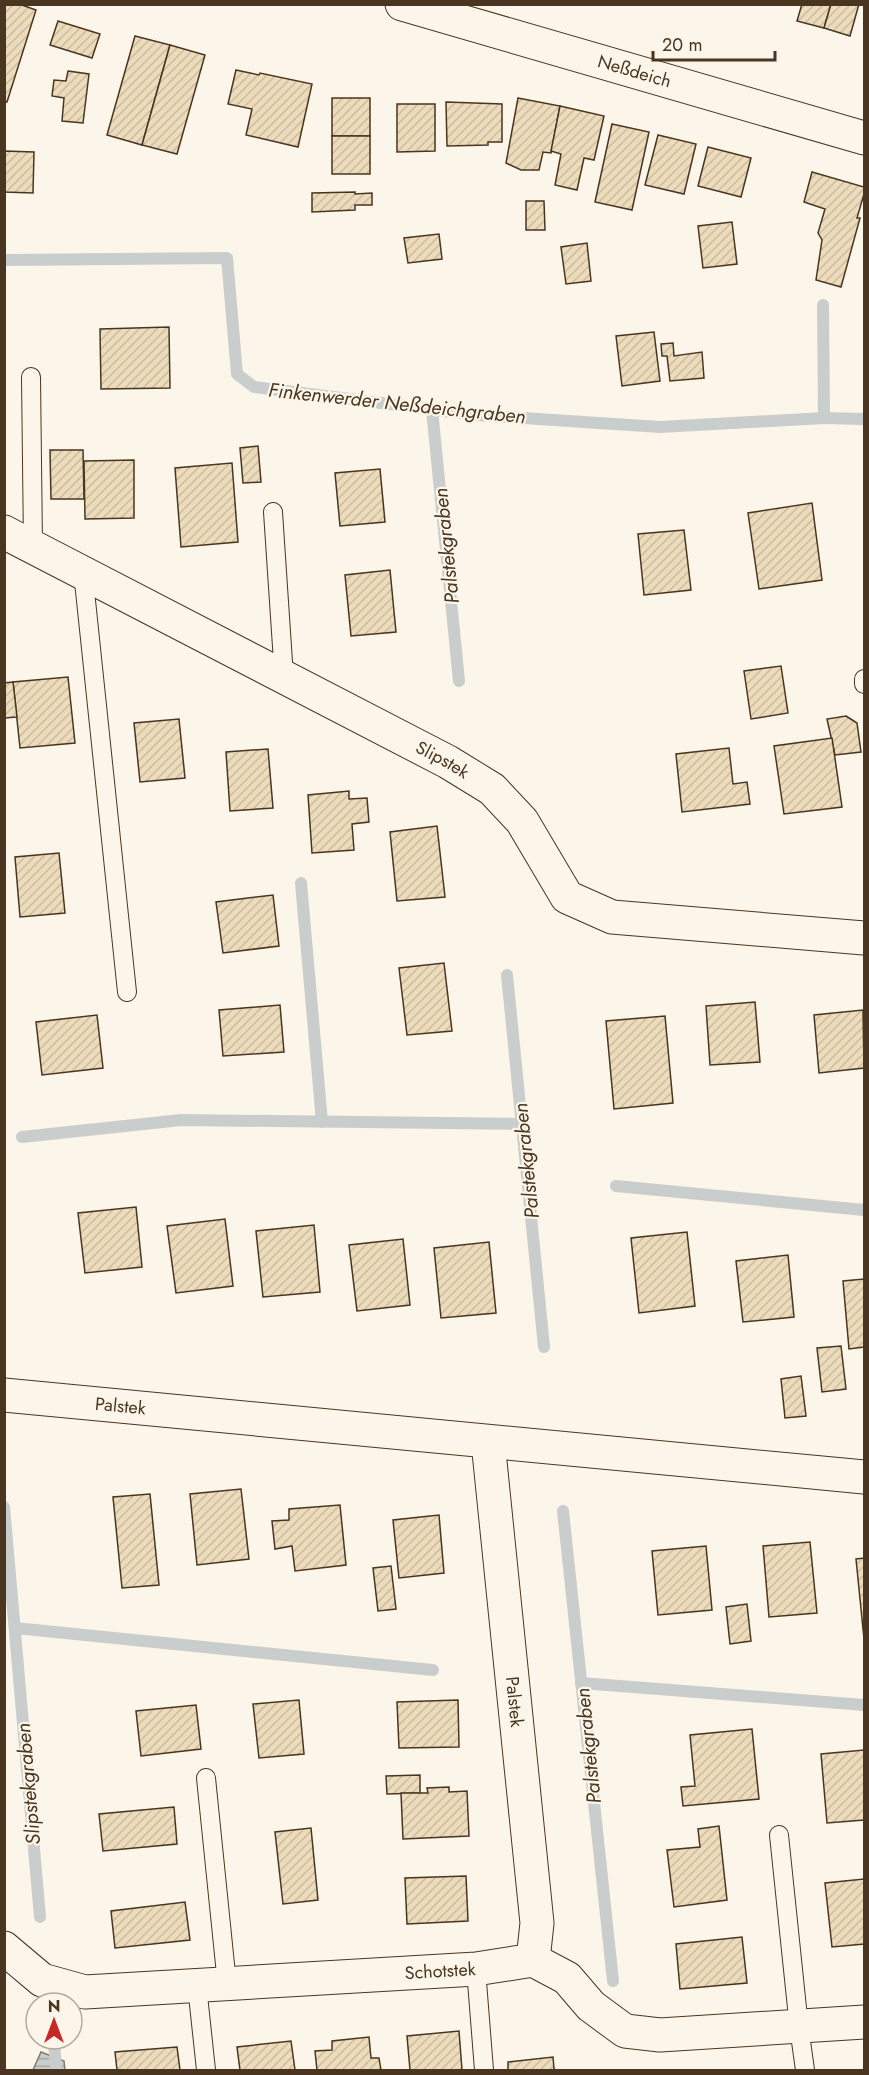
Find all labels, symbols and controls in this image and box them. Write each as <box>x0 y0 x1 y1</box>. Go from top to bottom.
scale bar <box>653 24 774 62</box>
text: 20 m <box>662 32 702 58</box>
street label: Neßdeich <box>594 48 674 94</box>
water label: Finkenwerder Neßdeichgraben <box>267 376 527 431</box>
water label: Palstekgraben <box>426 487 467 605</box>
street label: Slipstek <box>411 734 474 785</box>
water label: Palstekgraben <box>506 1102 547 1220</box>
street label: Palstek <box>94 1391 147 1421</box>
street label: Palstek <box>499 1675 530 1728</box>
water label: Palstekgraben <box>568 1687 609 1805</box>
water label: Slipstekgraben <box>9 1722 48 1846</box>
street label: Schotstek <box>404 1956 476 1986</box>
north arrow <box>24 1991 84 2051</box>
text: N <box>48 1995 60 2018</box>

